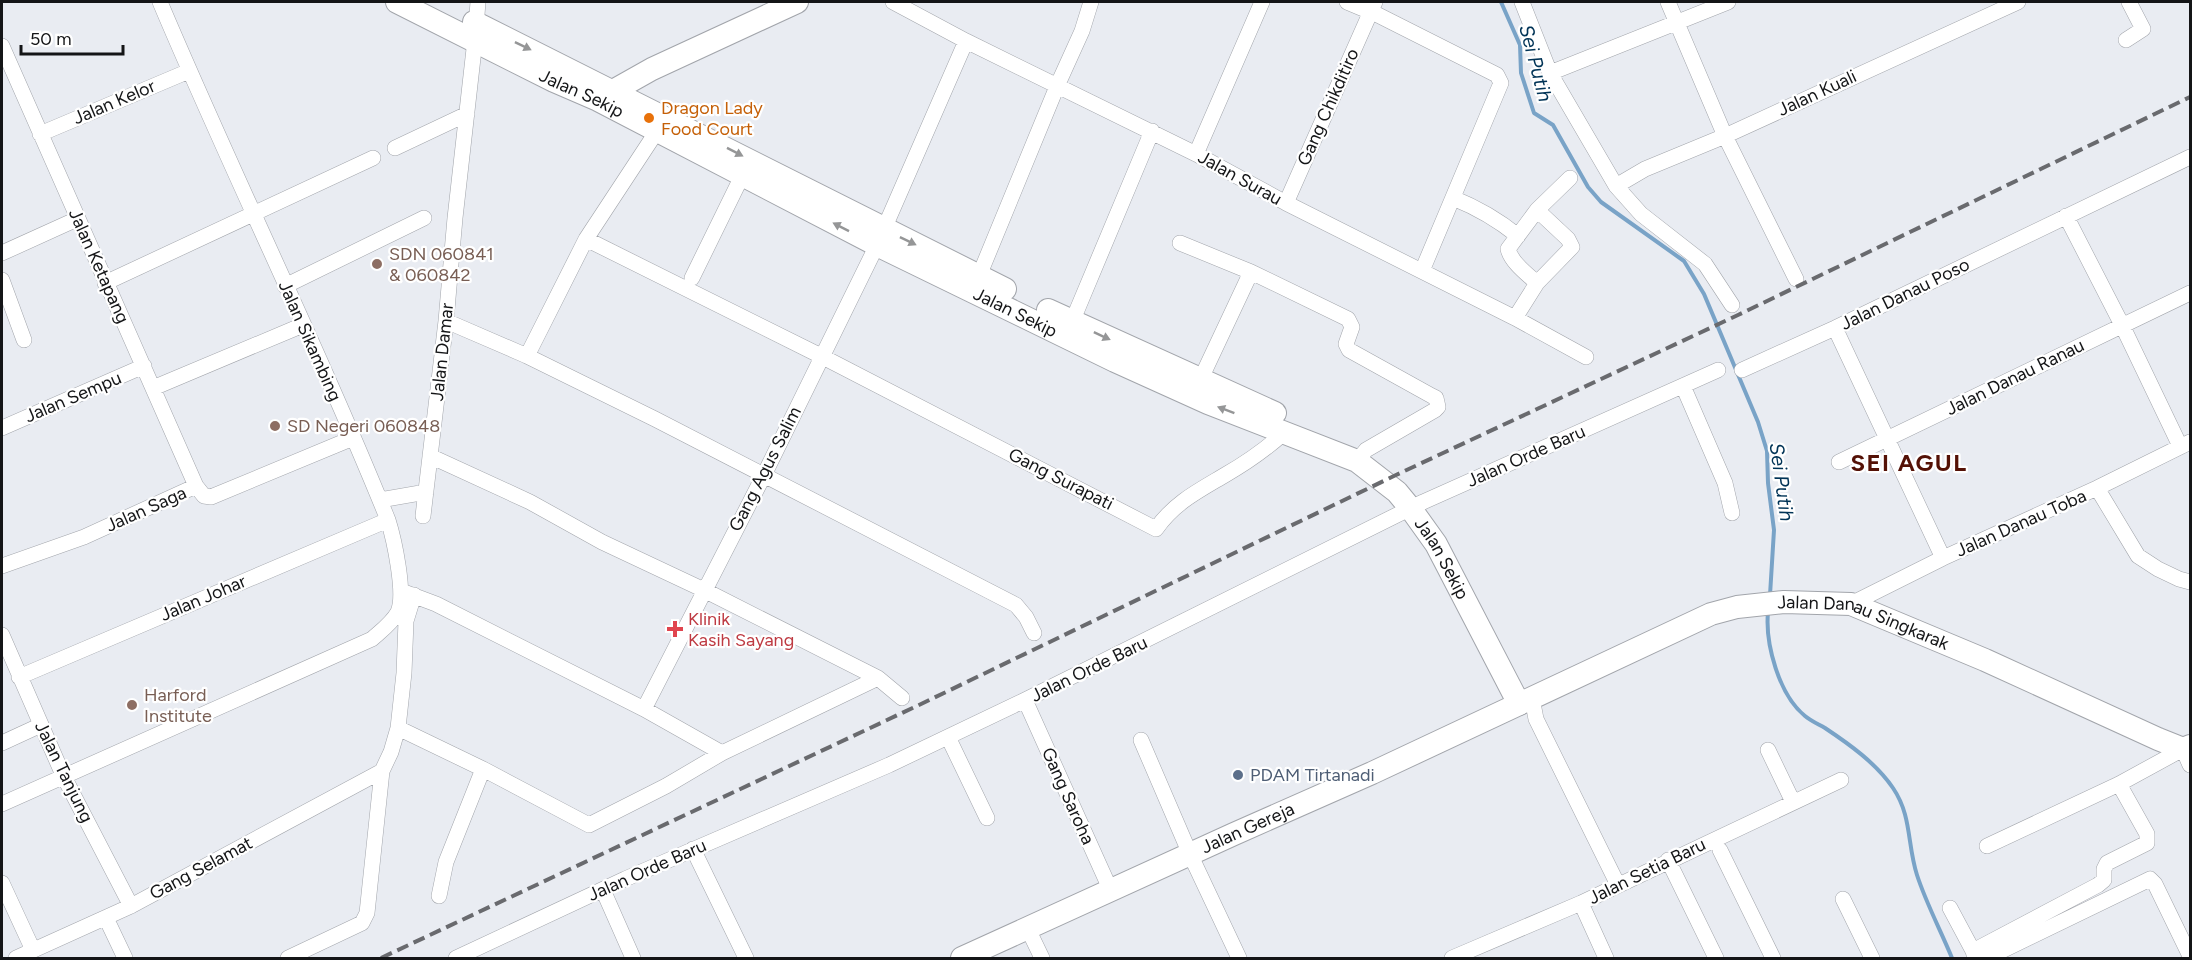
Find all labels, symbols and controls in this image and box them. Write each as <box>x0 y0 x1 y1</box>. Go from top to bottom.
scale bar <box>21 18 123 56</box>
water label: Sei Putih <box>1514 22 1558 104</box>
text: 50 m <box>30 28 72 50</box>
one-way arrow <box>514 41 531 51</box>
street label: Gang Chikditiro <box>1292 45 1364 169</box>
street label: Jalan Sekip <box>536 64 628 122</box>
street label: Jalan Kuali <box>1774 65 1860 121</box>
street label: Jalan Kelor <box>70 75 158 129</box>
place label: Dragon Lady Food Court <box>661 97 763 140</box>
marker: Dragon Lady Food Court <box>642 111 656 125</box>
street label: Jalan Surau <box>1194 146 1286 210</box>
one-way arrow <box>726 147 743 157</box>
street label: Jalan Ketapang <box>64 205 134 327</box>
one-way arrow <box>833 222 850 232</box>
one-way arrow <box>900 236 917 246</box>
place label: SDN 060841 & 060842 <box>389 243 494 286</box>
street label: Jalan Danau Poso <box>1837 253 1973 335</box>
marker: SDN 060841 & 060842 <box>370 257 384 271</box>
street label: Jalan Sikambing <box>274 277 346 405</box>
street label: Jalan Sekip <box>970 283 1061 342</box>
street label: Jalan Damar <box>426 302 458 402</box>
one-way arrow <box>1094 331 1112 341</box>
street label: Jalan Danau Ranau <box>1942 334 2088 420</box>
street label: Jalan Sempu <box>21 367 125 427</box>
street label: Gang Agus Salim <box>724 403 806 535</box>
one-way arrow <box>1217 404 1235 414</box>
place label: SD Negeri 060848 <box>287 415 440 437</box>
marker: SD Negeri 060848 <box>268 419 282 433</box>
street label: Jalan Orde Baru <box>1463 420 1589 492</box>
water label: Sei Putih <box>1765 441 1799 523</box>
street label: Gang Surapati <box>1005 443 1117 515</box>
district label: SEI AGUL <box>1850 448 1968 477</box>
street label: Jalan Saga <box>102 481 190 537</box>
street label: Jalan Danau Toba <box>1952 484 2090 562</box>
street label: Jalan Sekip <box>1410 513 1474 603</box>
street label: Jalan Johar <box>157 570 249 626</box>
street label: Jalan Danau Singkarak <box>1776 591 1952 655</box>
place label: Klinik Kasih Sayang <box>688 608 794 651</box>
marker: Klinik Kasih Sayang <box>666 620 684 638</box>
street label: Jalan Orde Baru <box>1027 631 1151 707</box>
place label: Harford Institute <box>144 684 212 727</box>
marker: Harford Institute <box>125 698 139 712</box>
street label: Jalan Tanjung <box>30 718 98 826</box>
street label: Gang Saroha <box>1037 744 1099 848</box>
place label: PDAM Tirtanadi <box>1250 764 1375 786</box>
marker: PDAM Tirtanadi <box>1231 768 1245 782</box>
street label: Jalan Gereja <box>1198 798 1298 858</box>
street label: Gang Selamat <box>146 832 256 904</box>
street label: Jalan Setia Baru <box>1585 833 1709 909</box>
street label: Jalan Orde Baru <box>584 834 710 906</box>

